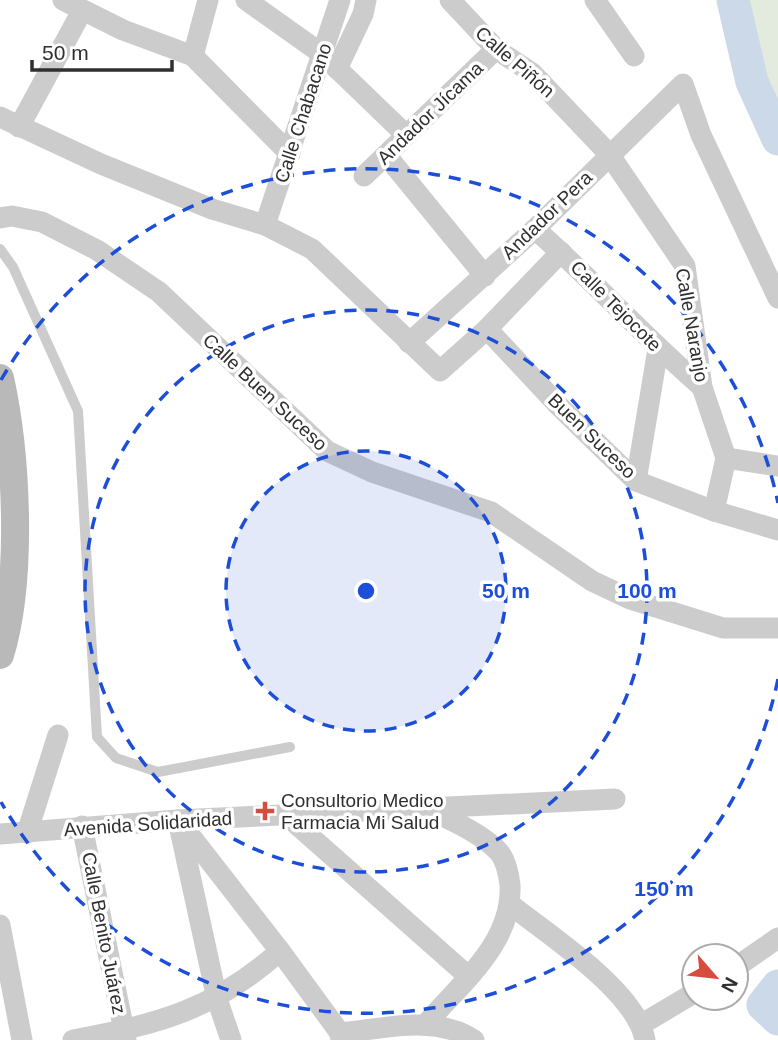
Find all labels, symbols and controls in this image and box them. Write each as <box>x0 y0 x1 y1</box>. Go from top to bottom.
street label: Calle Piñón <box>471 22 559 102</box>
scale bar <box>32 28 172 72</box>
street label: Calle Chabacano <box>270 40 336 186</box>
text: 50 m <box>42 41 89 64</box>
street label: Andador Jícama <box>373 57 487 169</box>
street label: Andador Pera <box>498 166 597 263</box>
street label: Calle Tejocote <box>566 256 666 356</box>
street label: Calle Naranjo <box>672 266 712 384</box>
street label: Calle Buen Suceso <box>199 329 331 455</box>
street label: Buen Suceso <box>544 389 640 483</box>
centre of rings <box>354 579 378 603</box>
text: 50 m <box>482 579 530 602</box>
text: 100 m <box>617 579 677 602</box>
place label: Consultorio Medico Farmacia Mi Salud <box>281 790 444 833</box>
marker: Consultorio Medico Farmacia Mi Salud <box>255 801 275 821</box>
street label: Avenida Solidaridad <box>63 808 233 840</box>
street label: Calle Benito Juárez <box>78 850 130 1016</box>
text: 150 m <box>634 877 694 900</box>
north arrow <box>680 942 750 1012</box>
text: N <box>717 974 742 996</box>

